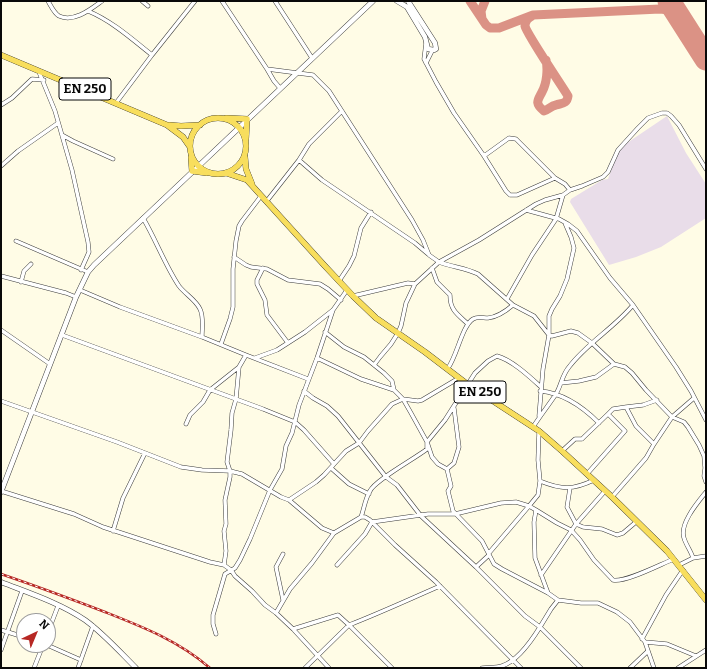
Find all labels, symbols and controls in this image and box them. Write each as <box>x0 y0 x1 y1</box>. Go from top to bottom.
road number: EN 250 <box>59 78 111 100</box>
road number: EN 250 <box>454 381 506 403</box>
north arrow <box>16 613 56 653</box>
text: N <box>36 617 52 632</box>

